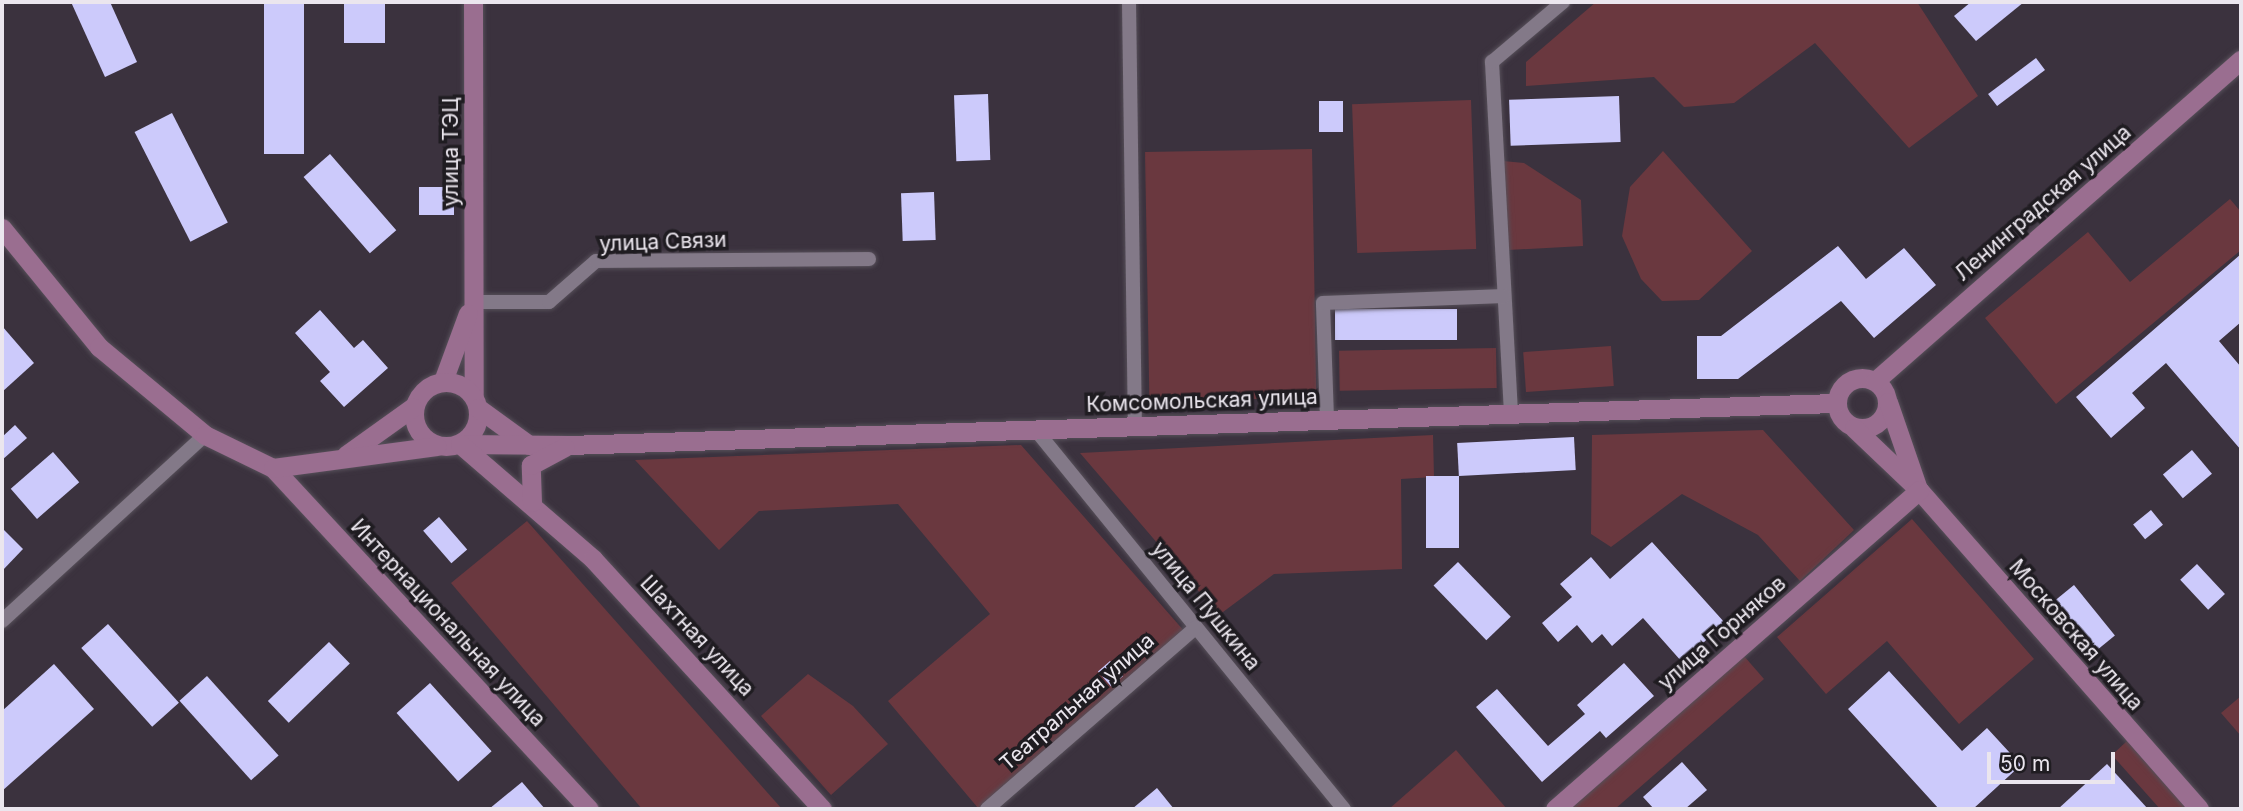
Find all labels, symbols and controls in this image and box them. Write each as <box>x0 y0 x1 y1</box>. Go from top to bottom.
street label: улица ТЭЦ <box>438 98 464 206</box>
street label: Ленинградская улица <box>1950 120 2136 286</box>
street label: улица Связи <box>599 227 727 257</box>
street label: Комсомольская улица <box>1086 384 1318 418</box>
street label: Интернациональная улица <box>345 514 551 732</box>
street label: улица Пушкина <box>1146 537 1266 675</box>
street label: Московская улица <box>2004 555 2148 715</box>
street label: Шахтная улица <box>635 571 759 701</box>
street label: улица Горняков <box>1653 571 1791 695</box>
street label: Театральная улица <box>995 628 1159 776</box>
scale bar <box>1991 738 2119 782</box>
text: 50 m <box>2000 751 2050 776</box>

